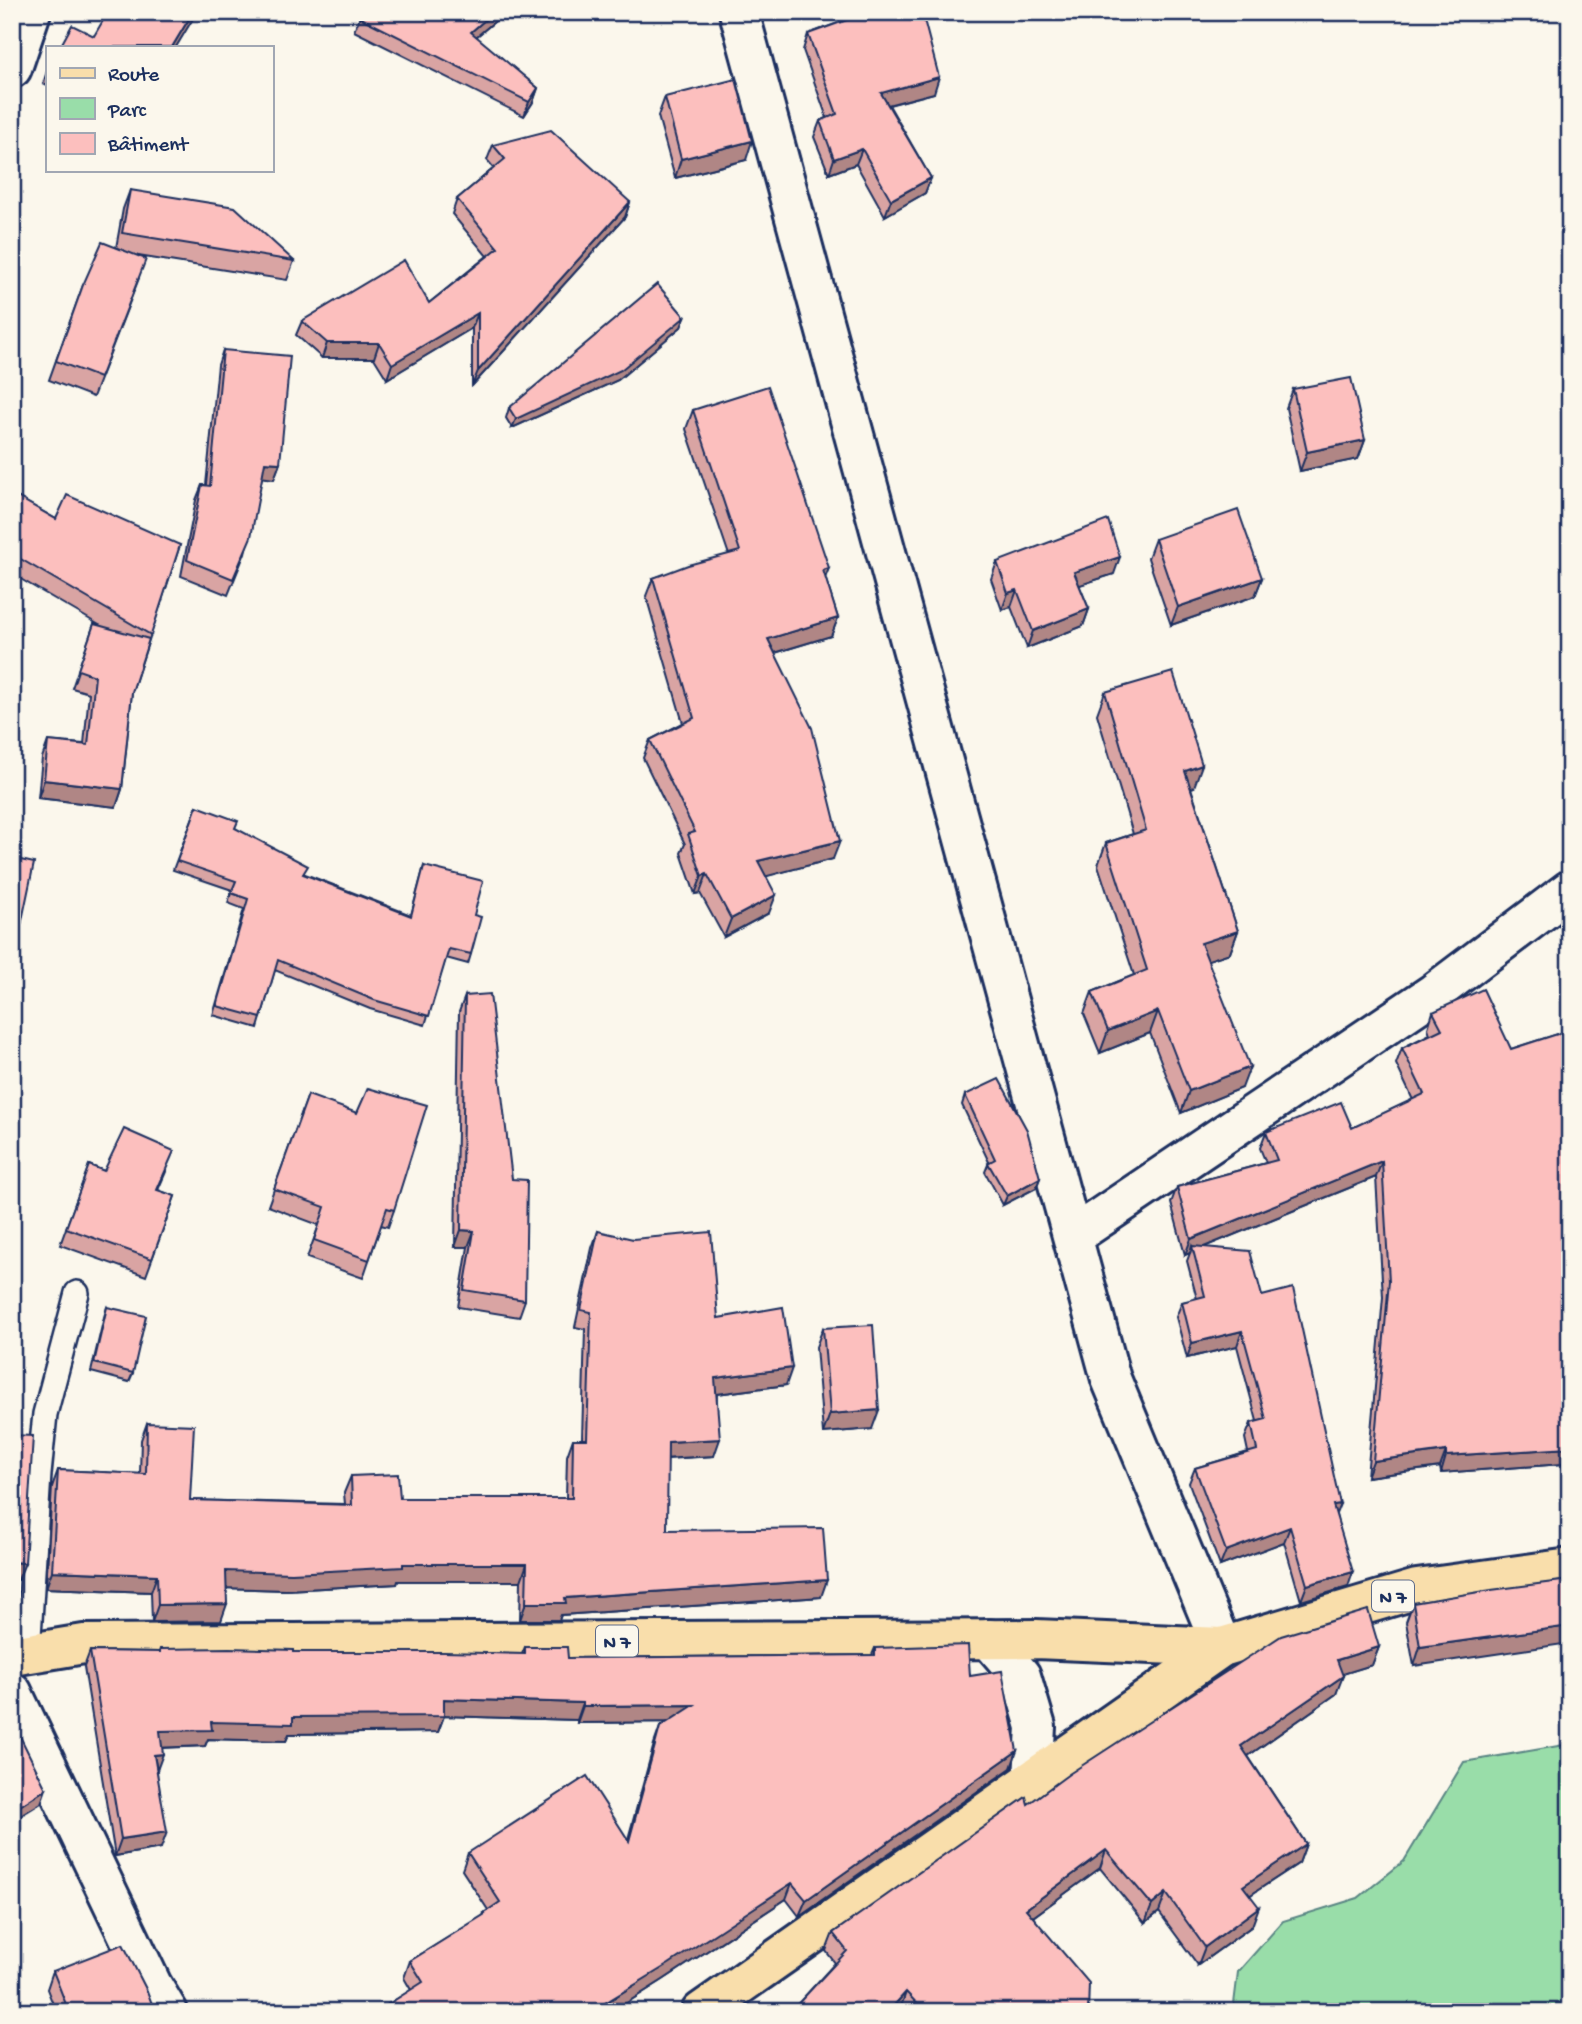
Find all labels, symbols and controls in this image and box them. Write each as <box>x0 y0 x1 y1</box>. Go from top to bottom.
legend <box>46 46 273 172</box>
text: Route <box>108 64 160 89</box>
text: Parc <box>107 100 147 125</box>
text: Bâtiment <box>107 134 190 159</box>
road number: N 7 <box>1372 1580 1414 1612</box>
road number: N 7 <box>596 1625 638 1656</box>

